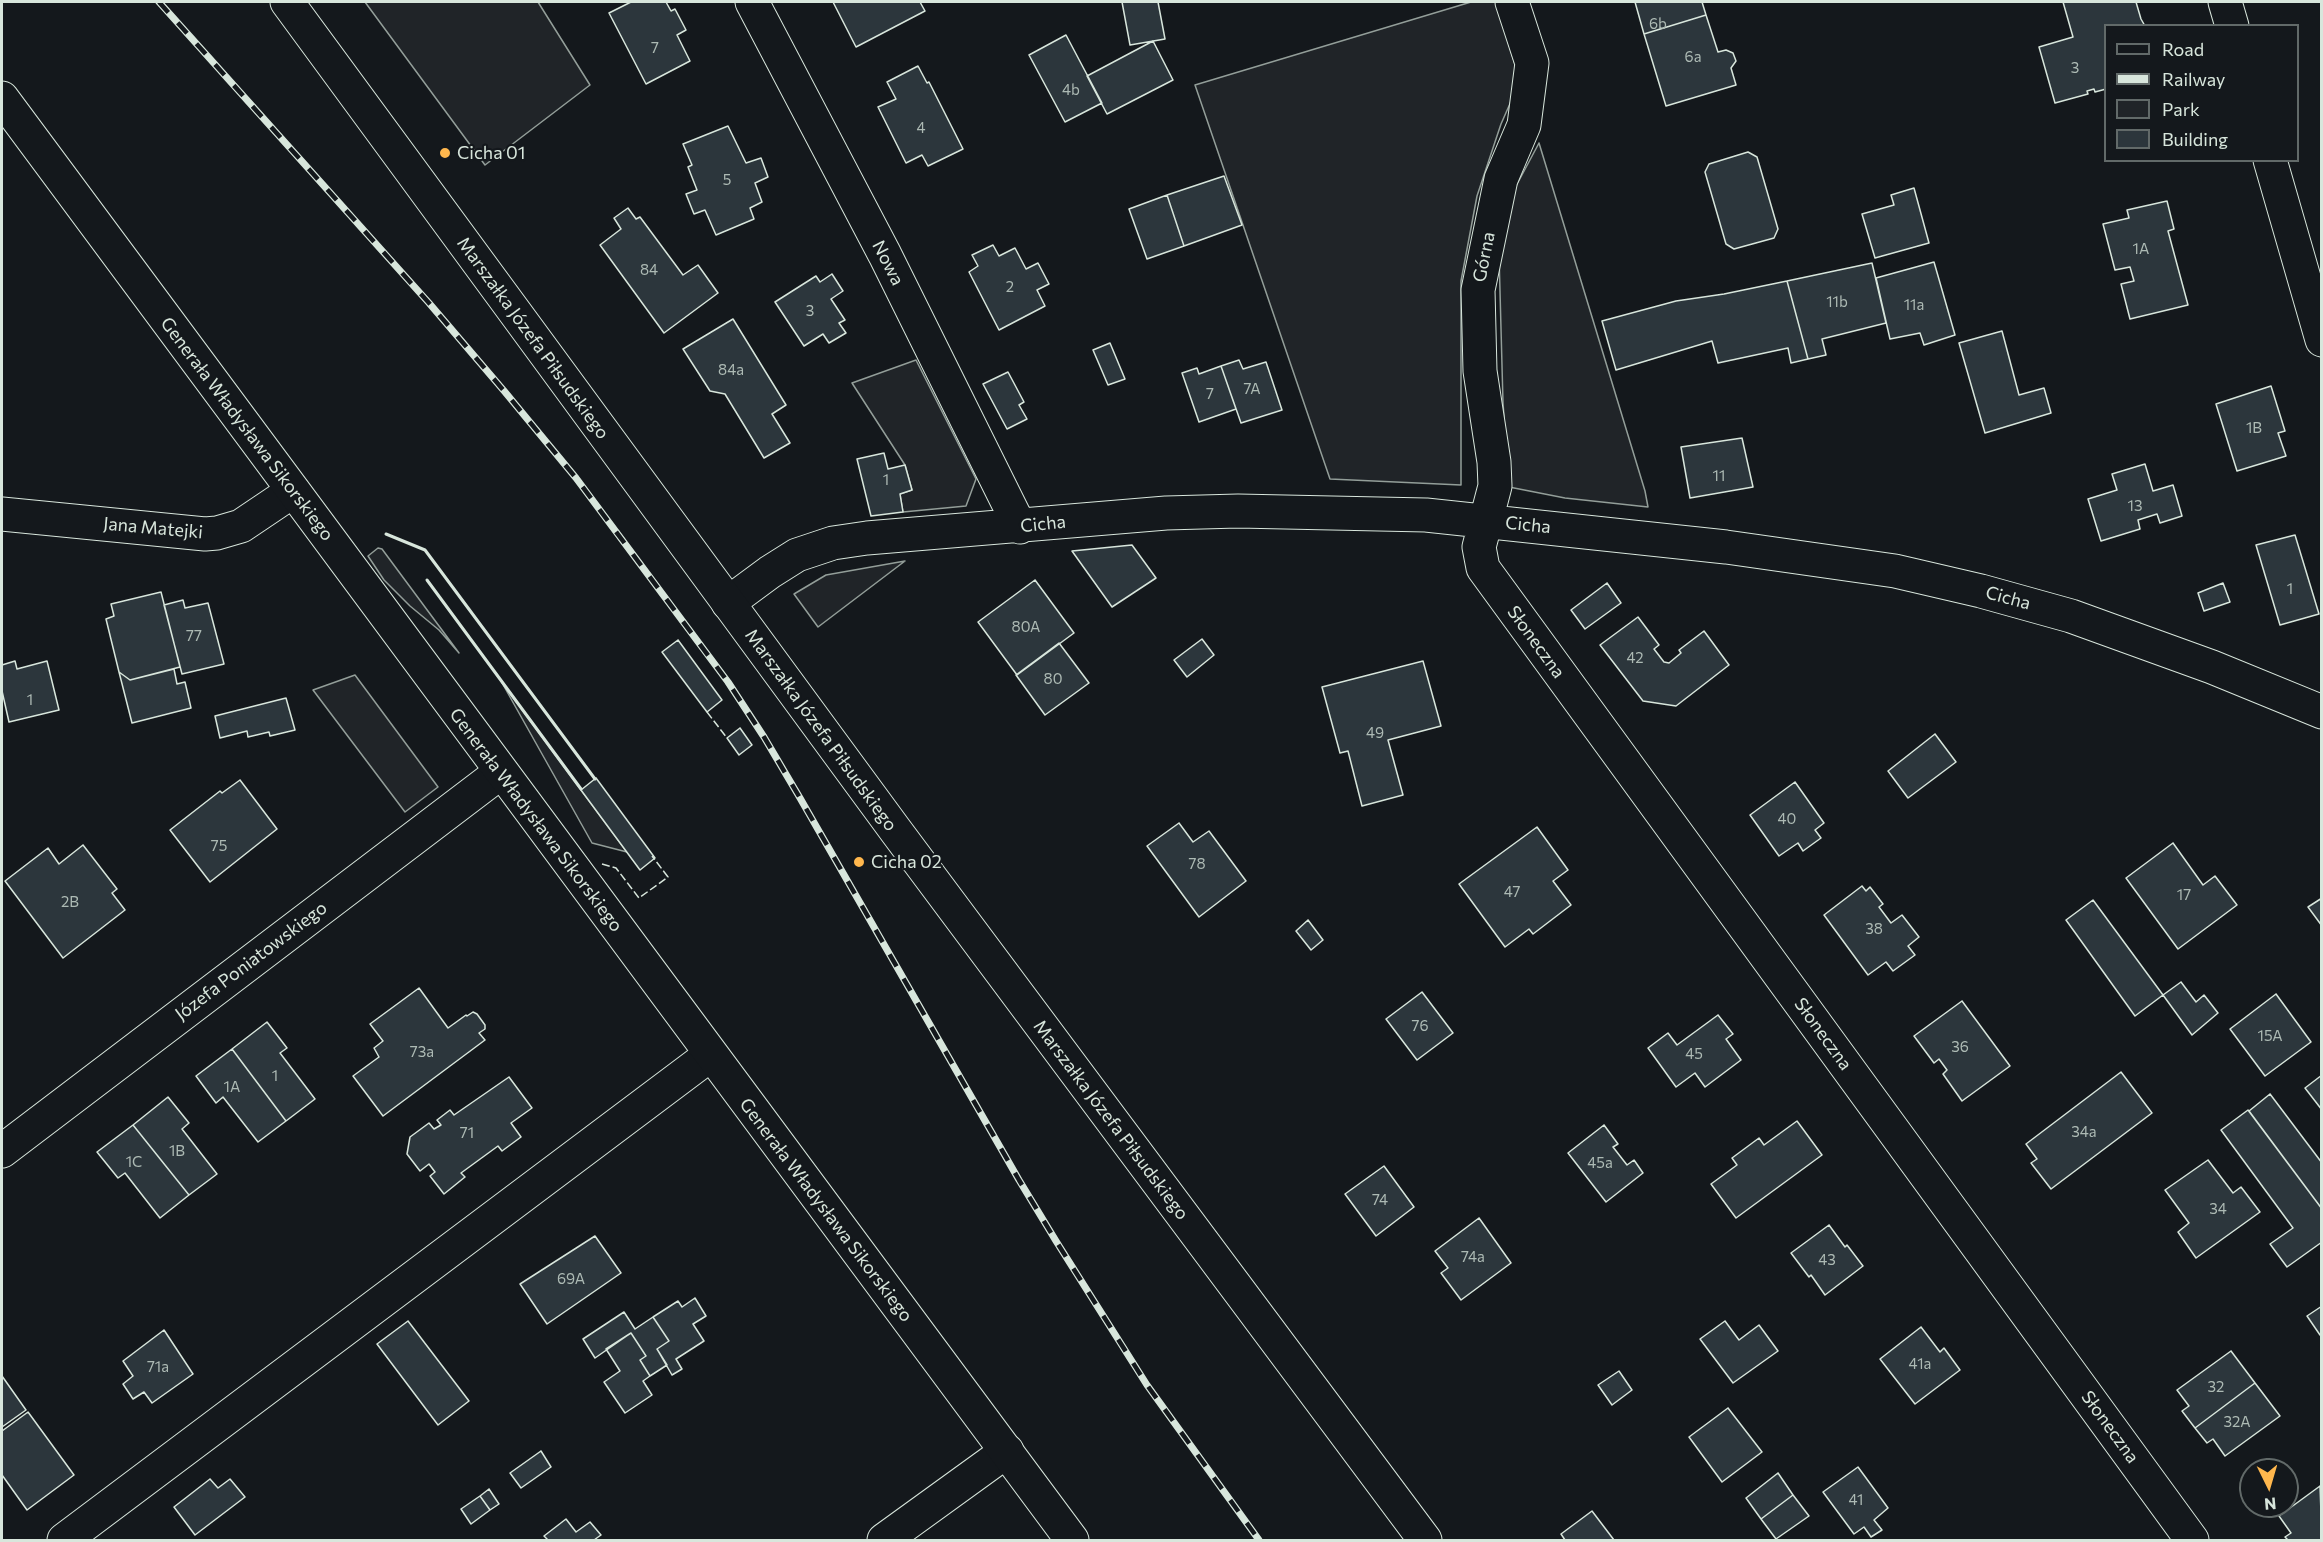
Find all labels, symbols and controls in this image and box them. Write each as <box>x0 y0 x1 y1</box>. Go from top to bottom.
house number: 6b <box>1649 15 1667 33</box>
legend <box>2104 24 2299 162</box>
text: Road <box>2162 38 2204 60</box>
house number: 7 <box>651 39 659 57</box>
house number: 6a <box>1685 48 1701 66</box>
house number: 3 <box>2071 59 2079 77</box>
text: Railway <box>2162 68 2225 90</box>
house number: 4b <box>1062 81 1080 99</box>
text: Park <box>2162 98 2200 120</box>
house number: 4 <box>917 119 925 137</box>
text: Building <box>2162 128 2228 150</box>
place label: Cicha 01 <box>457 142 525 164</box>
marker: Cicha 01 <box>438 146 452 160</box>
house number: 5 <box>723 171 731 189</box>
street label: Górna <box>1469 230 1499 284</box>
street label: Marszałka Józefa Piłsudskiego <box>452 233 614 443</box>
street label: Nowa <box>868 237 908 289</box>
house number: 1A <box>2133 240 2149 258</box>
house number: 84 <box>640 261 658 279</box>
house number: 2 <box>1006 278 1014 296</box>
house number: 11b <box>1826 293 1848 311</box>
house number: 11a <box>1904 296 1924 314</box>
house number: 3 <box>806 302 814 320</box>
street label: Generała Władysława Sikorskiego <box>156 313 338 545</box>
house number: 84a <box>718 361 744 379</box>
house number: 7A <box>1243 380 1261 398</box>
house number: 7 <box>1206 385 1214 403</box>
house number: 1B <box>2246 419 2262 437</box>
house number: 11 <box>1713 467 1725 485</box>
house number: 1 <box>883 471 889 489</box>
house number: 13 <box>2128 497 2142 515</box>
street label: Cicha <box>1019 511 1067 537</box>
street label: Cicha <box>1504 512 1552 538</box>
street label: Jana Matejki <box>102 513 204 543</box>
house number: 1 <box>2287 580 2293 598</box>
street label: Cicha <box>1983 582 2033 614</box>
street label: Słoneczna <box>1503 602 1569 682</box>
house number: 80A <box>1012 618 1040 636</box>
street label: Marszałka Józefa Piłsudskiego <box>740 625 902 835</box>
house number: 77 <box>186 627 202 645</box>
house number: 42 <box>1626 649 1644 667</box>
house number: 80 <box>1044 670 1062 688</box>
house number: 1 <box>27 691 33 709</box>
street label: Generała Władysława Sikorskiego <box>445 704 627 936</box>
house number: 49 <box>1366 724 1384 742</box>
house number: 40 <box>1778 810 1796 828</box>
house number: 75 <box>211 837 227 855</box>
place label: Cicha 02 <box>871 851 942 873</box>
marker: Cicha 02 <box>852 855 866 869</box>
house number: 78 <box>1189 855 1205 873</box>
house number: 47 <box>1504 883 1520 901</box>
house number: 17 <box>2177 886 2191 904</box>
house number: 2B <box>61 893 79 911</box>
street label: Józefa Poniatowskiego <box>171 897 331 1025</box>
house number: 38 <box>1865 920 1883 938</box>
street label: Słoneczna <box>1790 994 1856 1074</box>
street label: Marszałka Józefa Piłsudskiego <box>1029 1016 1193 1224</box>
house number: 76 <box>1412 1017 1428 1035</box>
house number: 15A <box>2257 1027 2283 1045</box>
house number: 36 <box>1951 1038 1969 1056</box>
house number: 73a <box>410 1043 434 1061</box>
house number: 45 <box>1685 1045 1703 1063</box>
house number: 1 <box>272 1067 278 1085</box>
house number: 1A <box>224 1078 240 1096</box>
street label: Generała Władysława Sikorskiego <box>735 1094 917 1326</box>
house number: 34a <box>2071 1123 2097 1141</box>
house number: 71 <box>460 1124 474 1142</box>
house number: 1B <box>169 1142 185 1160</box>
house number: 1C <box>126 1153 142 1171</box>
house number: 45a <box>1587 1154 1613 1172</box>
house number: 74 <box>1372 1191 1388 1209</box>
house number: 34 <box>2209 1200 2227 1218</box>
house number: 74a <box>1461 1248 1485 1266</box>
house number: 43 <box>1818 1251 1836 1269</box>
house number: 69A <box>557 1270 585 1288</box>
house number: 41a <box>1909 1355 1931 1373</box>
house number: 71a <box>147 1358 169 1376</box>
house number: 32 <box>2208 1378 2224 1396</box>
street label: Słoneczna <box>2077 1387 2143 1467</box>
house number: 32A <box>2223 1413 2251 1431</box>
north arrow <box>2239 1458 2299 1518</box>
house number: 41 <box>1849 1491 1863 1509</box>
text: N <box>2264 1494 2277 1514</box>

